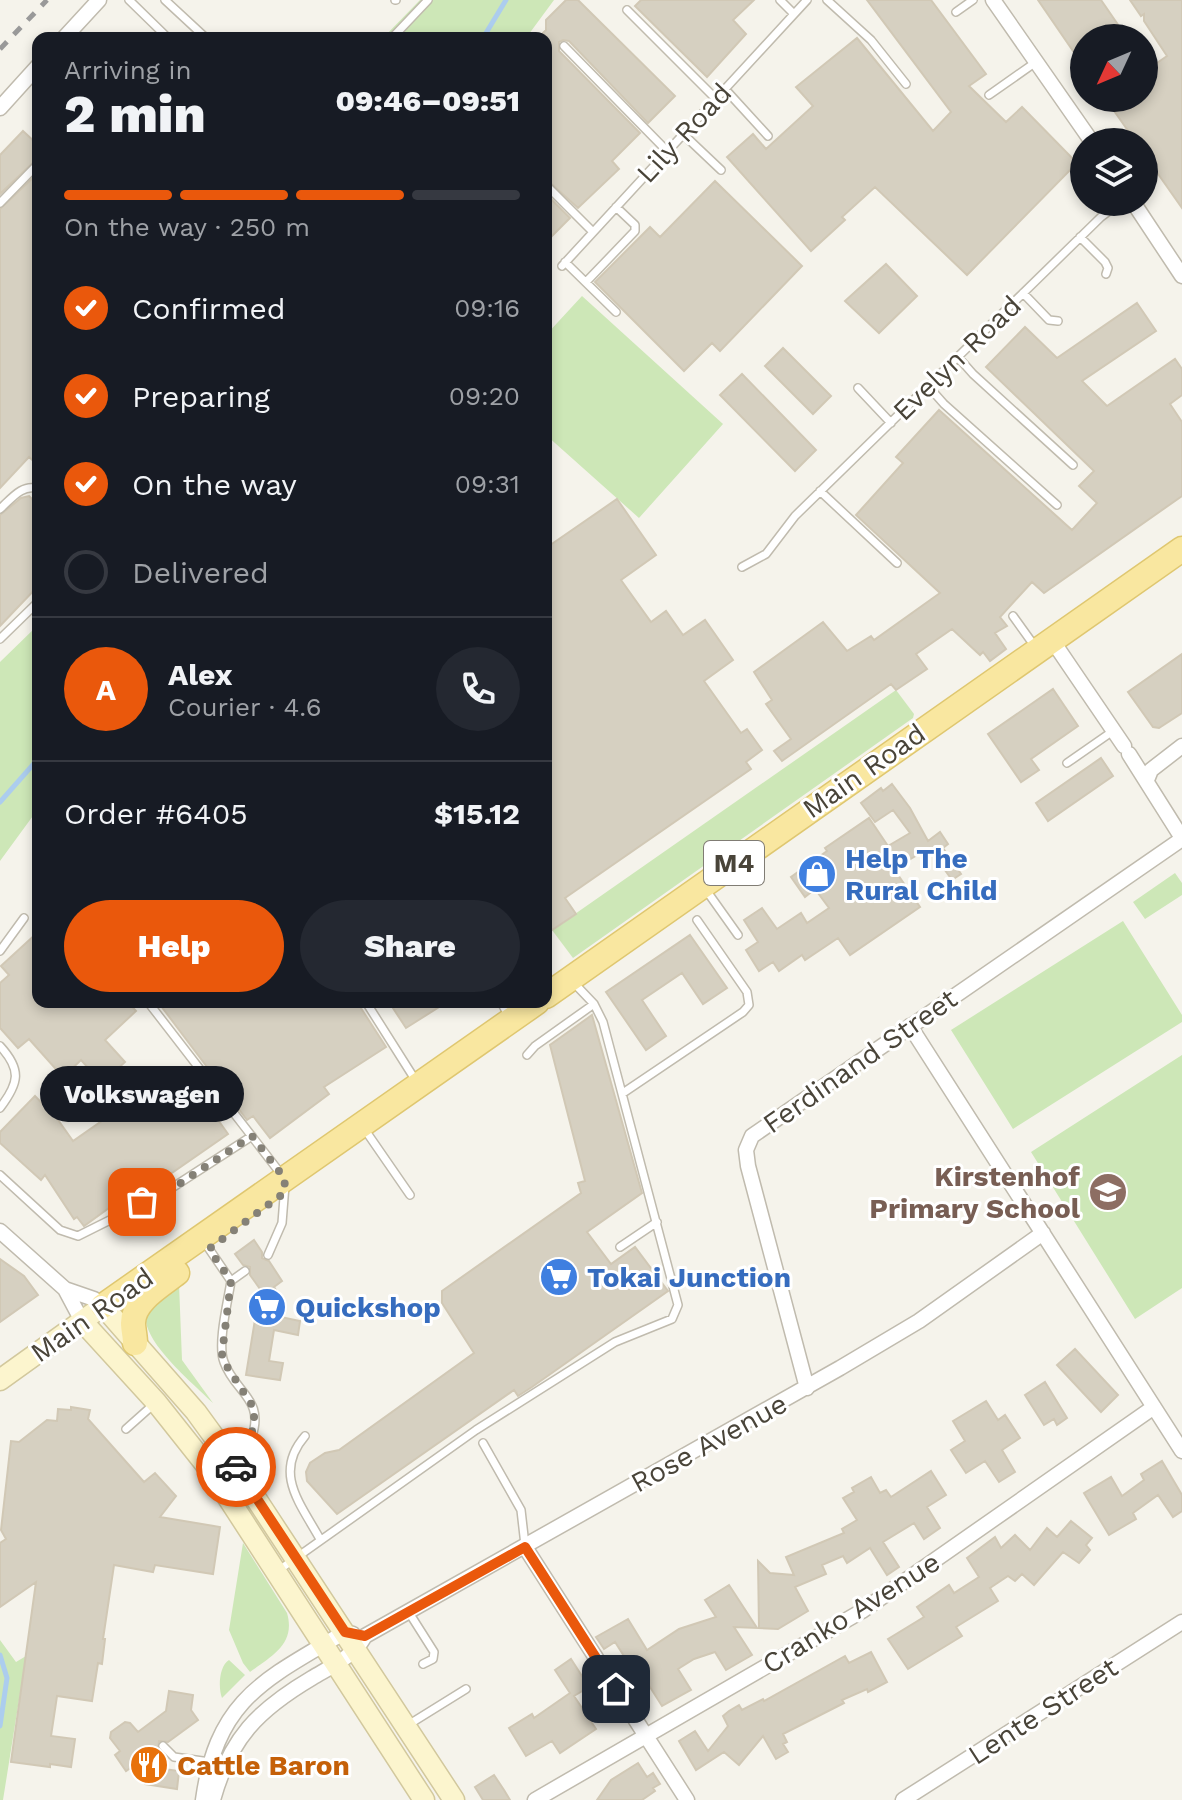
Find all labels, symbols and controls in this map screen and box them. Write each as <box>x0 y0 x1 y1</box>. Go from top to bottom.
north arrow <box>1070 24 1158 112</box>
map controls <box>1070 24 1158 216</box>
text: Arriving in <box>64 55 192 85</box>
street label: Lily Road <box>630 77 738 189</box>
text: 09:46–09:51 <box>336 83 520 118</box>
text: 2 min <box>64 84 206 145</box>
button: layers <box>1070 128 1158 216</box>
text: On the way · 250 m <box>64 212 310 242</box>
icon: check <box>64 286 108 330</box>
street label: Evelyn Road <box>886 289 1028 427</box>
text: Confirmed <box>132 291 286 326</box>
text: 09:16 <box>454 293 520 323</box>
icon: check <box>64 374 108 418</box>
text: Preparing <box>132 379 270 414</box>
text: 09:20 <box>449 381 520 411</box>
icon: check <box>64 462 108 506</box>
text: On the way <box>132 467 297 502</box>
text: 09:31 <box>455 469 520 499</box>
text: Delivered <box>132 555 269 590</box>
button: phone <box>436 647 520 731</box>
text: Alex <box>168 657 232 692</box>
text: A <box>96 672 116 707</box>
text: Courier · 4.6 <box>168 692 322 722</box>
street label: Main Road <box>796 717 932 825</box>
text: Order #6405 <box>64 796 248 831</box>
text: $15.12 <box>434 796 520 831</box>
road number: M4 <box>704 841 764 885</box>
place label: Help The Rural Child <box>845 842 998 907</box>
shop icon: Help The Rural Child <box>796 853 838 895</box>
button: Help <box>64 900 284 992</box>
button: Share <box>300 900 520 992</box>
street label: Ferdinand Street <box>757 981 964 1140</box>
callout: Volkswagen <box>40 1066 244 1122</box>
text: Volkswagen <box>64 1079 220 1109</box>
place label: Kirstenhof Primary School <box>869 1160 1081 1225</box>
pin <box>108 1168 176 1236</box>
school or university icon: Kirstenhof Primary School <box>1087 1171 1129 1213</box>
icon: bag <box>120 1180 164 1224</box>
supermarket icon: Tokai Junction <box>538 1256 580 1298</box>
street label: Main Road <box>24 1261 160 1369</box>
place label: Tokai Junction <box>587 1261 791 1294</box>
supermarket icon: Quickshop <box>246 1286 288 1328</box>
place label: Quickshop <box>295 1291 441 1324</box>
street label: Rose Avenue <box>625 1387 793 1499</box>
courier <box>196 1427 276 1507</box>
icon: car <box>214 1445 258 1489</box>
street label: Cranko Avenue <box>756 1545 946 1681</box>
street label: Lente Street <box>962 1650 1124 1771</box>
pin <box>582 1655 650 1723</box>
icon: home <box>594 1667 638 1711</box>
restaurant icon: Cattle Baron <box>128 1744 170 1786</box>
place label: Cattle Baron <box>177 1749 350 1782</box>

